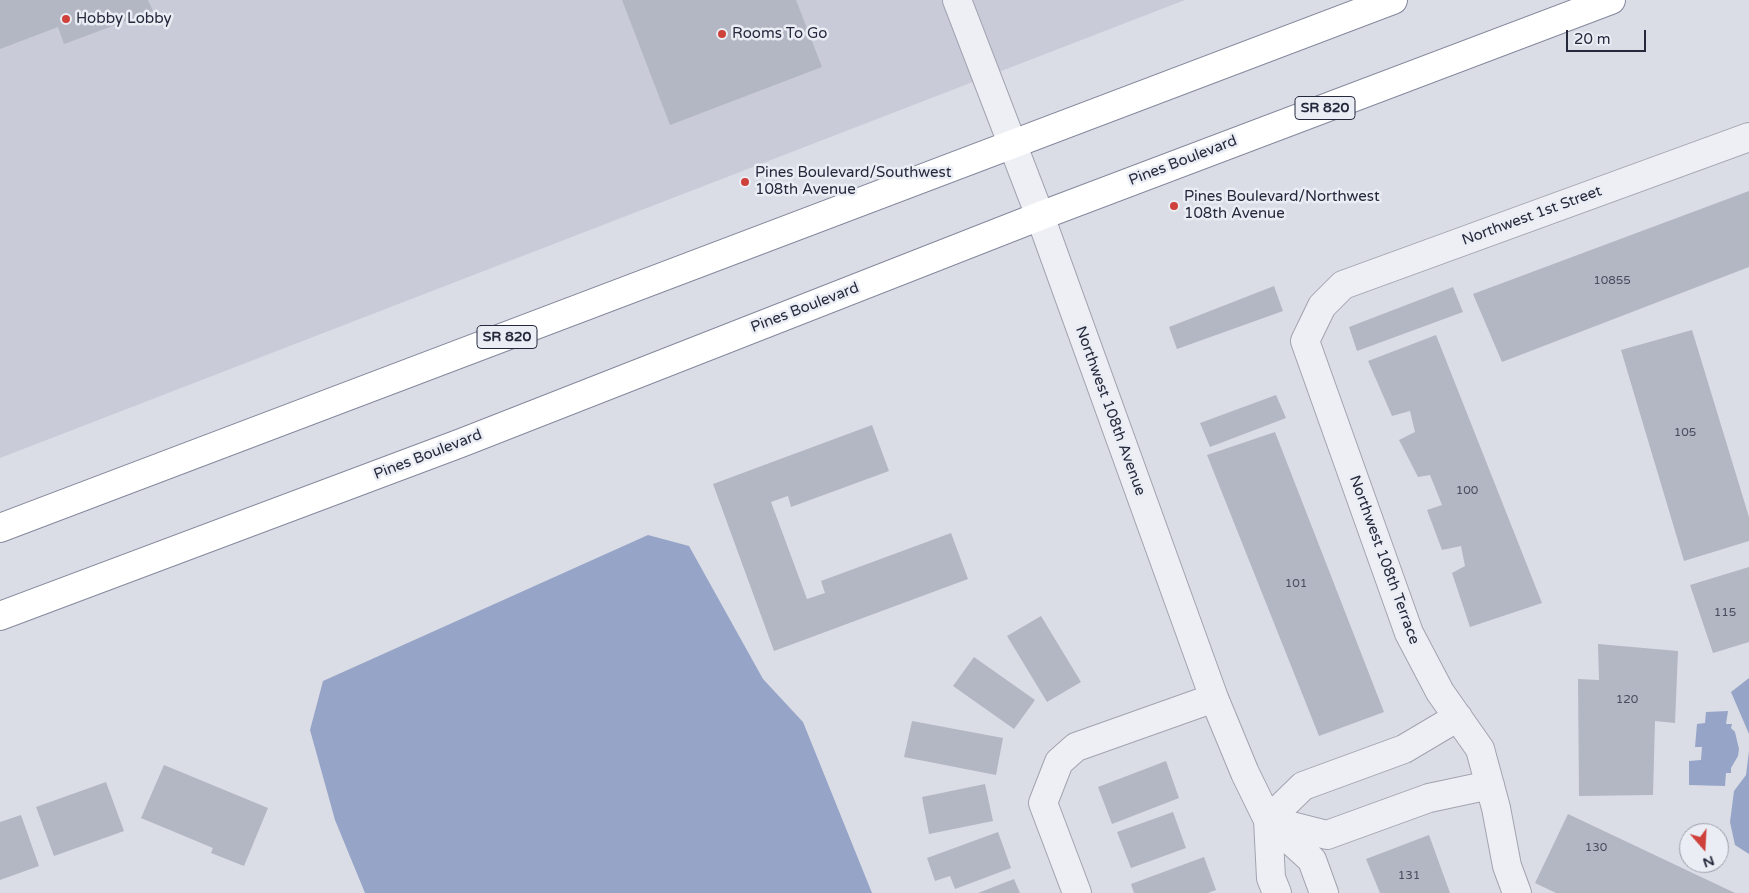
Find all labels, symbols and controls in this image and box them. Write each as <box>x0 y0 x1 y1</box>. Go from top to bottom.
place label: Hobby Lobby <box>76 10 172 28</box>
marker: Hobby Lobby <box>60 13 72 25</box>
scale bar <box>1569 20 1649 52</box>
place label: Rooms To Go <box>732 25 827 43</box>
marker: Rooms To Go <box>716 28 728 40</box>
text: 20 m <box>1574 30 1611 48</box>
road number: SR 820 <box>1295 96 1355 120</box>
street label: Pines Boulevard <box>1126 132 1240 190</box>
place label: Pines Boulevard/Southwest 108th Avenue <box>755 164 951 199</box>
marker: Pines Boulevard/Southwest 108th Avenue <box>739 176 751 188</box>
street label: Northwest 1st Street <box>1460 182 1604 250</box>
place label: Pines Boulevard/Northwest 108th Avenue <box>1184 188 1380 223</box>
marker: Pines Boulevard/Northwest 108th Avenue <box>1168 200 1180 212</box>
house number: 10855 <box>1593 274 1631 288</box>
street label: Pines Boulevard <box>748 279 862 337</box>
street label: Northwest 108th Avenue <box>1071 324 1149 498</box>
road number: SR 820 <box>477 326 537 348</box>
street label: Pines Boulevard <box>371 426 485 484</box>
house number: 105 <box>1674 426 1696 440</box>
street label: Northwest 108th Terrace <box>1345 473 1423 647</box>
house number: 100 <box>1456 484 1478 498</box>
house number: 101 <box>1285 577 1307 591</box>
house number: 115 <box>1714 606 1736 620</box>
house number: 120 <box>1616 693 1638 707</box>
north arrow <box>1679 823 1729 873</box>
house number: 130 <box>1585 841 1607 855</box>
text: N <box>1701 852 1717 872</box>
house number: 131 <box>1398 869 1420 883</box>

